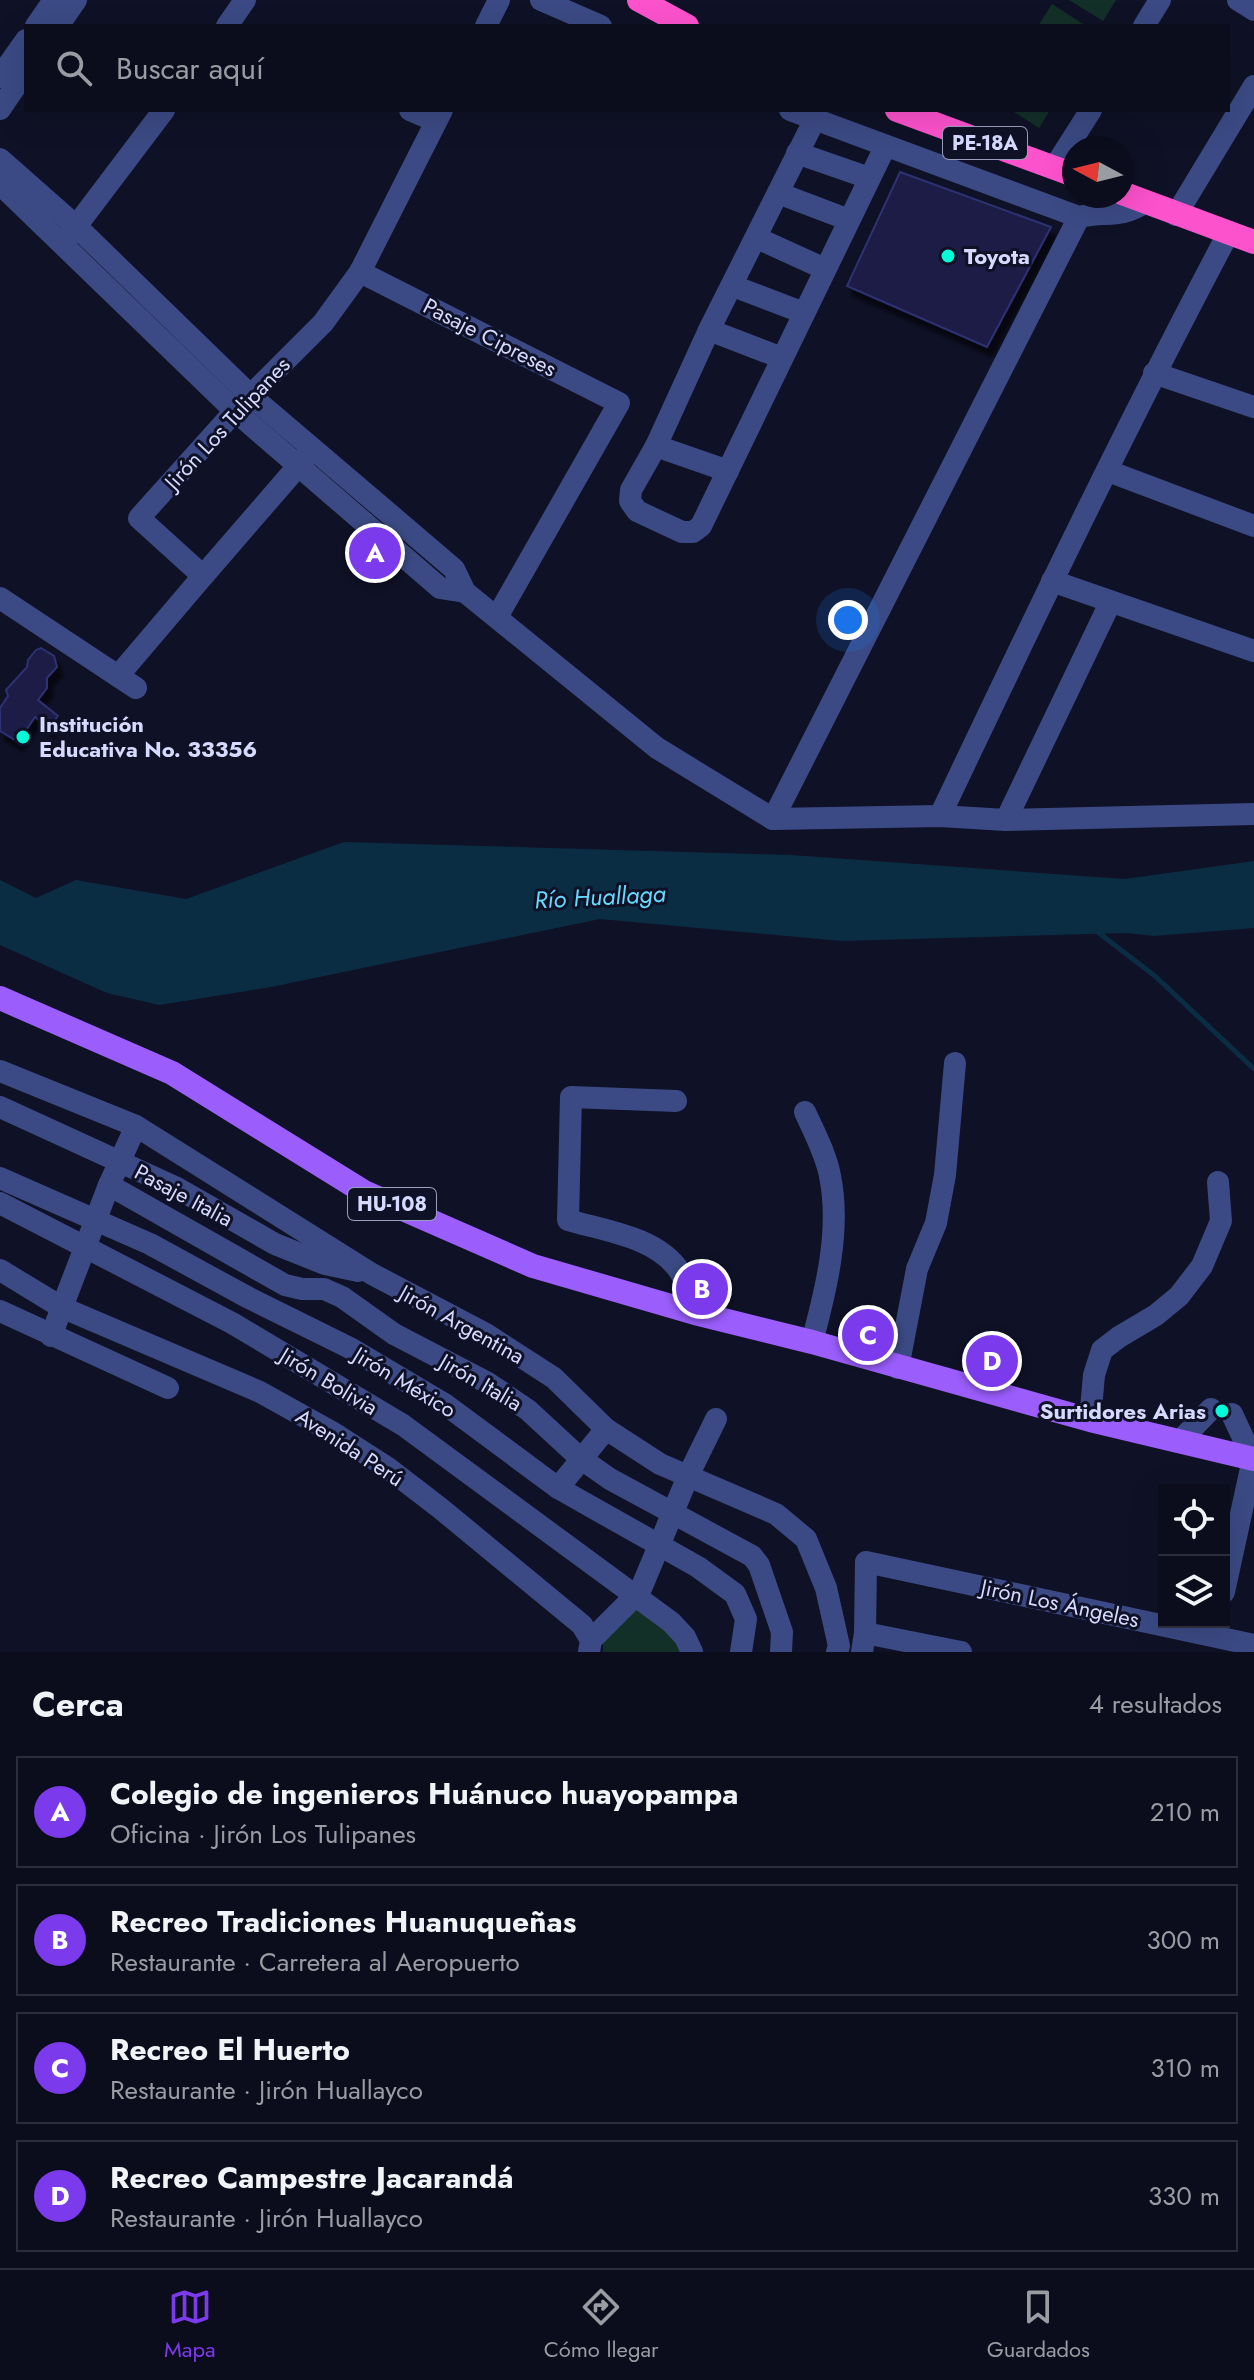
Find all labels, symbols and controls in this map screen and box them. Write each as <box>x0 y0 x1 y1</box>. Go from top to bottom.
search box <box>24 24 1230 112</box>
icon: search <box>52 46 96 90</box>
text: Buscar aquí <box>116 47 264 90</box>
road number: PE-18A <box>943 127 1027 159</box>
north arrow <box>1062 136 1134 208</box>
place label: Toyota <box>964 240 1030 272</box>
marker: Toyota <box>939 247 957 265</box>
street label: Pasaje Cipreses <box>418 290 562 384</box>
street label: Jirón Los Tulipanes <box>155 349 297 499</box>
pin: A <box>349 523 401 583</box>
your location <box>828 600 868 640</box>
place label: Institución Educativa No. 33356 <box>39 708 257 765</box>
marker: Institución Educativa No. 33356 <box>14 728 32 746</box>
water label: Río Huallaga <box>533 876 667 917</box>
street label: Pasaje Italia <box>129 1156 239 1234</box>
road number: HU-108 <box>348 1188 436 1220</box>
pin: B <box>676 1259 728 1319</box>
street label: Jirón Argentina <box>391 1275 530 1372</box>
pin: C <box>842 1305 894 1365</box>
pin: D <box>966 1331 1018 1391</box>
street label: Jirón México <box>345 1337 463 1425</box>
street label: Jirón Bolivia <box>271 1338 384 1423</box>
street label: Jirón Italia <box>431 1344 528 1419</box>
place label: Surtidores Arias <box>1040 1395 1206 1427</box>
street label: Avenida Perú <box>290 1400 410 1494</box>
marker: Surtidores Arias <box>1213 1402 1231 1420</box>
map controls <box>1158 1484 1230 1628</box>
button: locate <box>1158 1484 1230 1556</box>
button: layers <box>1158 1556 1230 1628</box>
street label: Jirón Los Ángeles <box>975 1570 1142 1635</box>
text: Cerca <box>32 1680 124 1729</box>
text: 4 resultados <box>1089 1685 1222 1723</box>
text: Colegio de ingenieros Huánuco huayopampa <box>110 1772 738 1815</box>
text: A <box>50 1793 70 1831</box>
text: 210 m <box>1150 1793 1220 1831</box>
text: Oficina · Jirón Los Tulipanes <box>110 1815 416 1853</box>
text: Recreo Tradiciones Huanuqueñas <box>110 1900 576 1943</box>
text: B <box>51 1921 69 1959</box>
text: 300 m <box>1147 1921 1220 1959</box>
text: Restaurante · Carretera al Aeropuerto <box>110 1943 520 1981</box>
text: Recreo El Huerto <box>110 2028 350 2071</box>
text: C <box>51 2049 69 2087</box>
text: 310 m <box>1150 2049 1220 2087</box>
text: Restaurante · Jirón Huallayco <box>110 2071 423 2109</box>
text: Recreo Campestre Jacarandá <box>110 2156 514 2199</box>
text: D <box>50 2177 70 2215</box>
text: 330 m <box>1148 2177 1220 2215</box>
text: Restaurante · Jirón Huallayco <box>110 2199 423 2237</box>
tab: Mapa <box>164 2285 216 2365</box>
tab: Cómo llegar <box>544 2285 659 2365</box>
tab: Guardados <box>987 2285 1090 2365</box>

